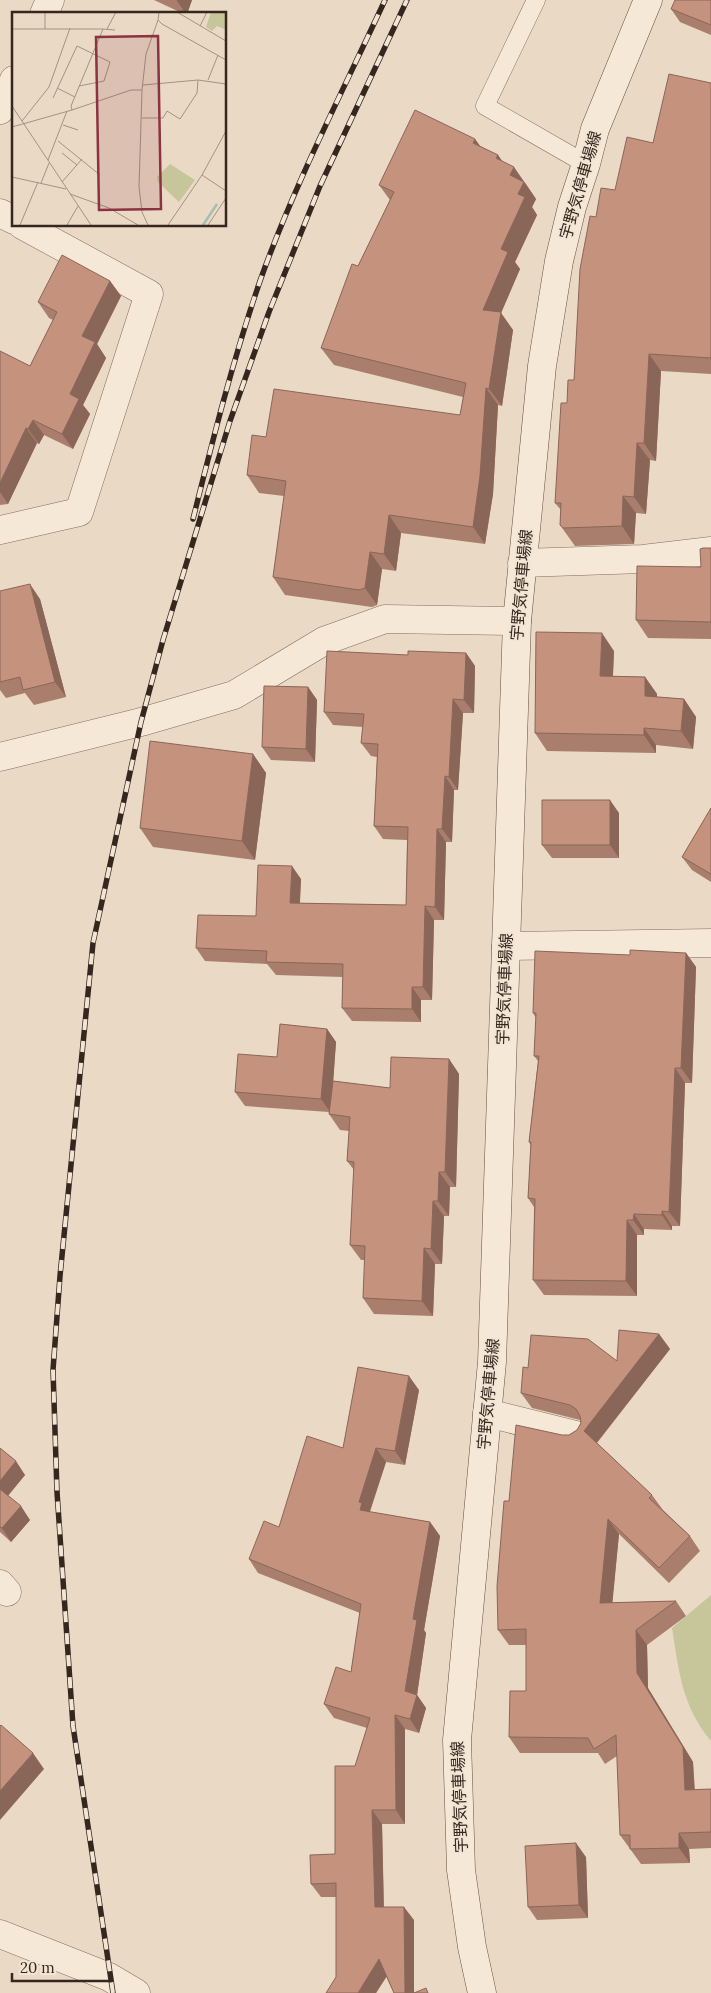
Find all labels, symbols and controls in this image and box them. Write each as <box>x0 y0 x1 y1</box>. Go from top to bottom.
inset map <box>12 12 226 226</box>
street label: 宇野気停車場線 <box>555 128 605 242</box>
street label: 宇野気停車場線 <box>506 528 536 642</box>
street label: 宇野気停車場線 <box>492 933 516 1045</box>
street label: 宇野気停車場線 <box>473 1337 503 1451</box>
street label: 宇野気停車場線 <box>447 1741 471 1853</box>
scale bar <box>12 1950 111 1982</box>
text: 20 m <box>20 1958 55 1977</box>

